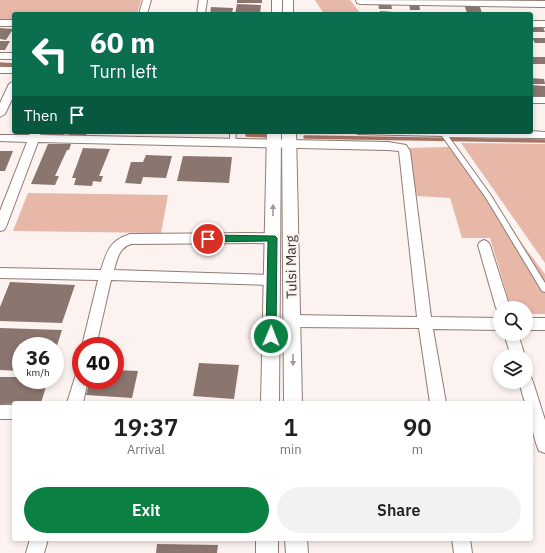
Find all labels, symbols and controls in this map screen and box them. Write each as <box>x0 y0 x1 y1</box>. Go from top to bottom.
text: 60 m <box>90 24 155 61</box>
icon: left <box>24 28 76 80</box>
text: Turn left <box>90 60 158 83</box>
icon: arrive <box>66 104 88 126</box>
text: Then <box>24 106 58 125</box>
one-way arrow <box>269 204 276 216</box>
pin <box>191 222 225 256</box>
icon: arrive <box>197 228 219 250</box>
street label: Tulsi Marg <box>281 234 301 299</box>
map controls <box>493 301 533 389</box>
button: search <box>493 301 533 341</box>
position arrow <box>250 315 292 357</box>
speed limit sign: 40 <box>72 337 124 389</box>
text: 36 <box>26 344 50 371</box>
button: layers <box>493 349 533 389</box>
one-way arrow <box>289 354 296 366</box>
text: km/h <box>26 366 50 379</box>
text: 19:37 <box>113 411 179 443</box>
text: 1 <box>284 411 298 443</box>
text: 90 <box>403 411 432 443</box>
text: Arrival <box>127 441 165 458</box>
text: min <box>280 441 302 458</box>
text: m <box>412 441 423 458</box>
button: Exit <box>24 487 269 533</box>
button: Share <box>277 487 521 533</box>

